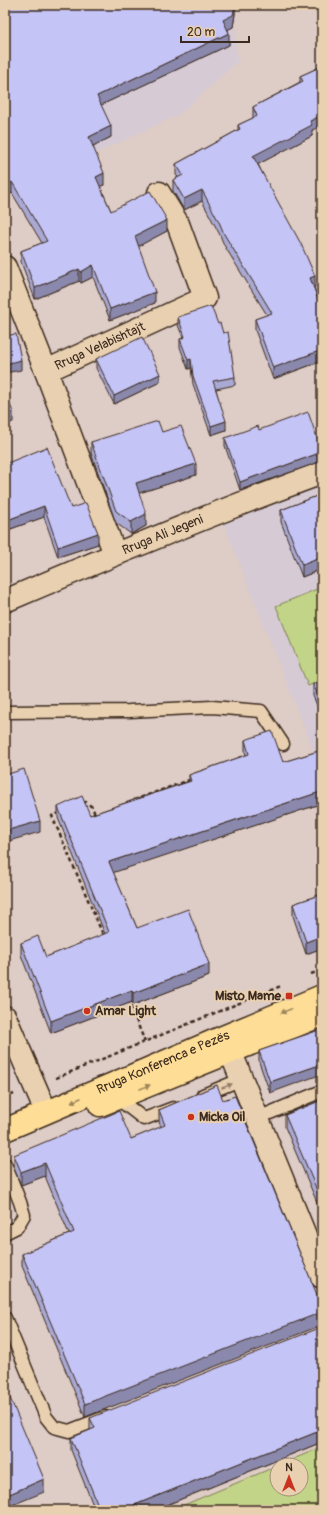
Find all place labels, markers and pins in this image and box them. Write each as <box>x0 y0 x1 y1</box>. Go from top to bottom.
place label: Misto Mame <box>215 988 282 1004</box>
marker: Misto Mame <box>284 991 294 1001</box>
place label: Amar Light <box>95 1003 157 1019</box>
marker: Amar Light <box>82 1006 92 1016</box>
place label: Micka Oil <box>199 1109 245 1125</box>
marker: Micka Oil <box>186 1112 196 1122</box>

